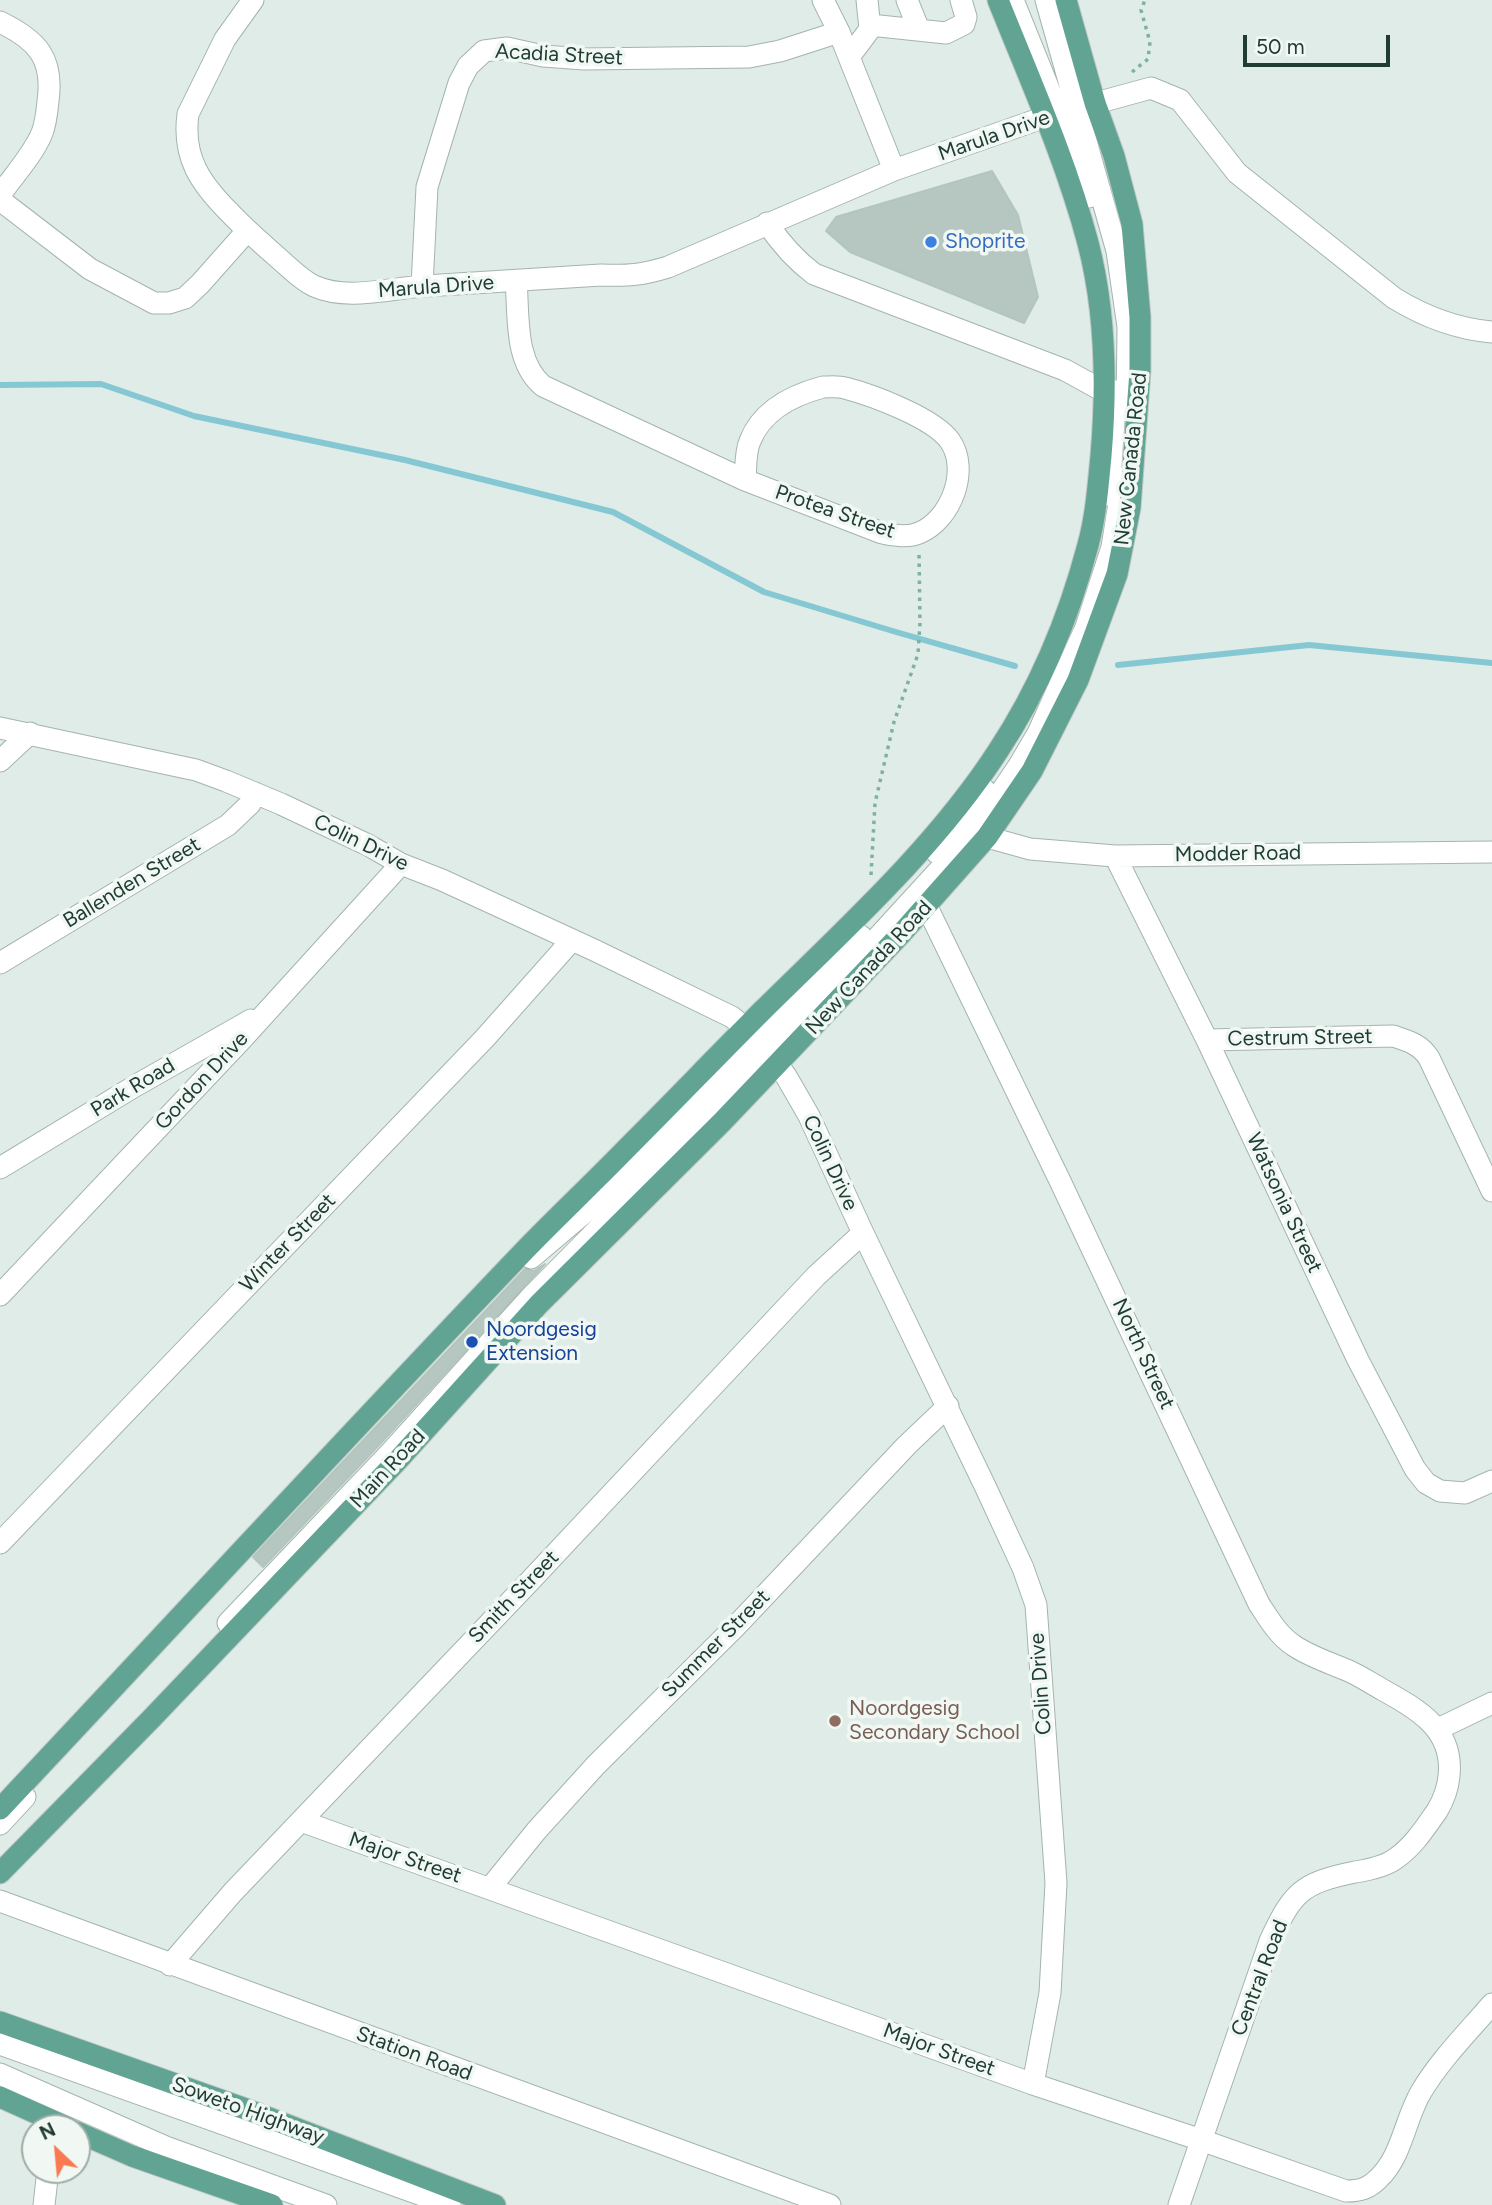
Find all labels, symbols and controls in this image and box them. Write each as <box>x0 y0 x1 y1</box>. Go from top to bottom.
scale bar <box>1247 21 1394 65</box>
text: 50 m <box>1256 34 1305 59</box>
street label: Acadia Street <box>494 39 624 71</box>
street label: Marula Drive <box>935 105 1053 167</box>
place label: Shoprite <box>945 229 1026 255</box>
marker: Shoprite <box>923 234 939 250</box>
street label: Marula Drive <box>377 270 495 304</box>
street label: New Canada Road <box>1109 371 1153 547</box>
street label: Protea Street <box>772 480 898 544</box>
street label: Colin Drive <box>310 809 412 877</box>
street label: Ballenden Street <box>59 832 205 934</box>
street label: Modder Road <box>1174 840 1302 868</box>
street label: New Canada Road <box>800 896 938 1040</box>
street label: Cestrum Street <box>1227 1024 1373 1052</box>
street label: Gordon Drive <box>150 1027 254 1135</box>
street label: Park Road <box>86 1053 180 1123</box>
street label: Colin Drive <box>797 1111 863 1215</box>
street label: Watsonia Street <box>1241 1129 1327 1277</box>
street label: Winter Street <box>235 1189 341 1297</box>
street label: North Street <box>1106 1295 1180 1413</box>
place label: Noordgesig Extension <box>486 1317 597 1367</box>
marker: Noordgesig Extension <box>464 1334 480 1350</box>
street label: Main Road <box>345 1424 431 1514</box>
street label: Smith Street <box>464 1545 564 1649</box>
street label: Summer Street <box>657 1585 775 1703</box>
street label: Colin Drive <box>1025 1632 1057 1736</box>
place label: Noordgesig Secondary School <box>849 1696 1020 1746</box>
marker: Noordgesig Secondary School <box>827 1713 843 1729</box>
street label: Major Street <box>345 1827 465 1889</box>
street label: Central Road <box>1226 1916 1294 2040</box>
street label: Major Street <box>880 2018 998 2082</box>
street label: Station Road <box>352 2021 476 2087</box>
street label: Soweto Highway <box>168 2072 328 2150</box>
north arrow <box>21 2114 91 2184</box>
text: N <box>36 2118 59 2145</box>

